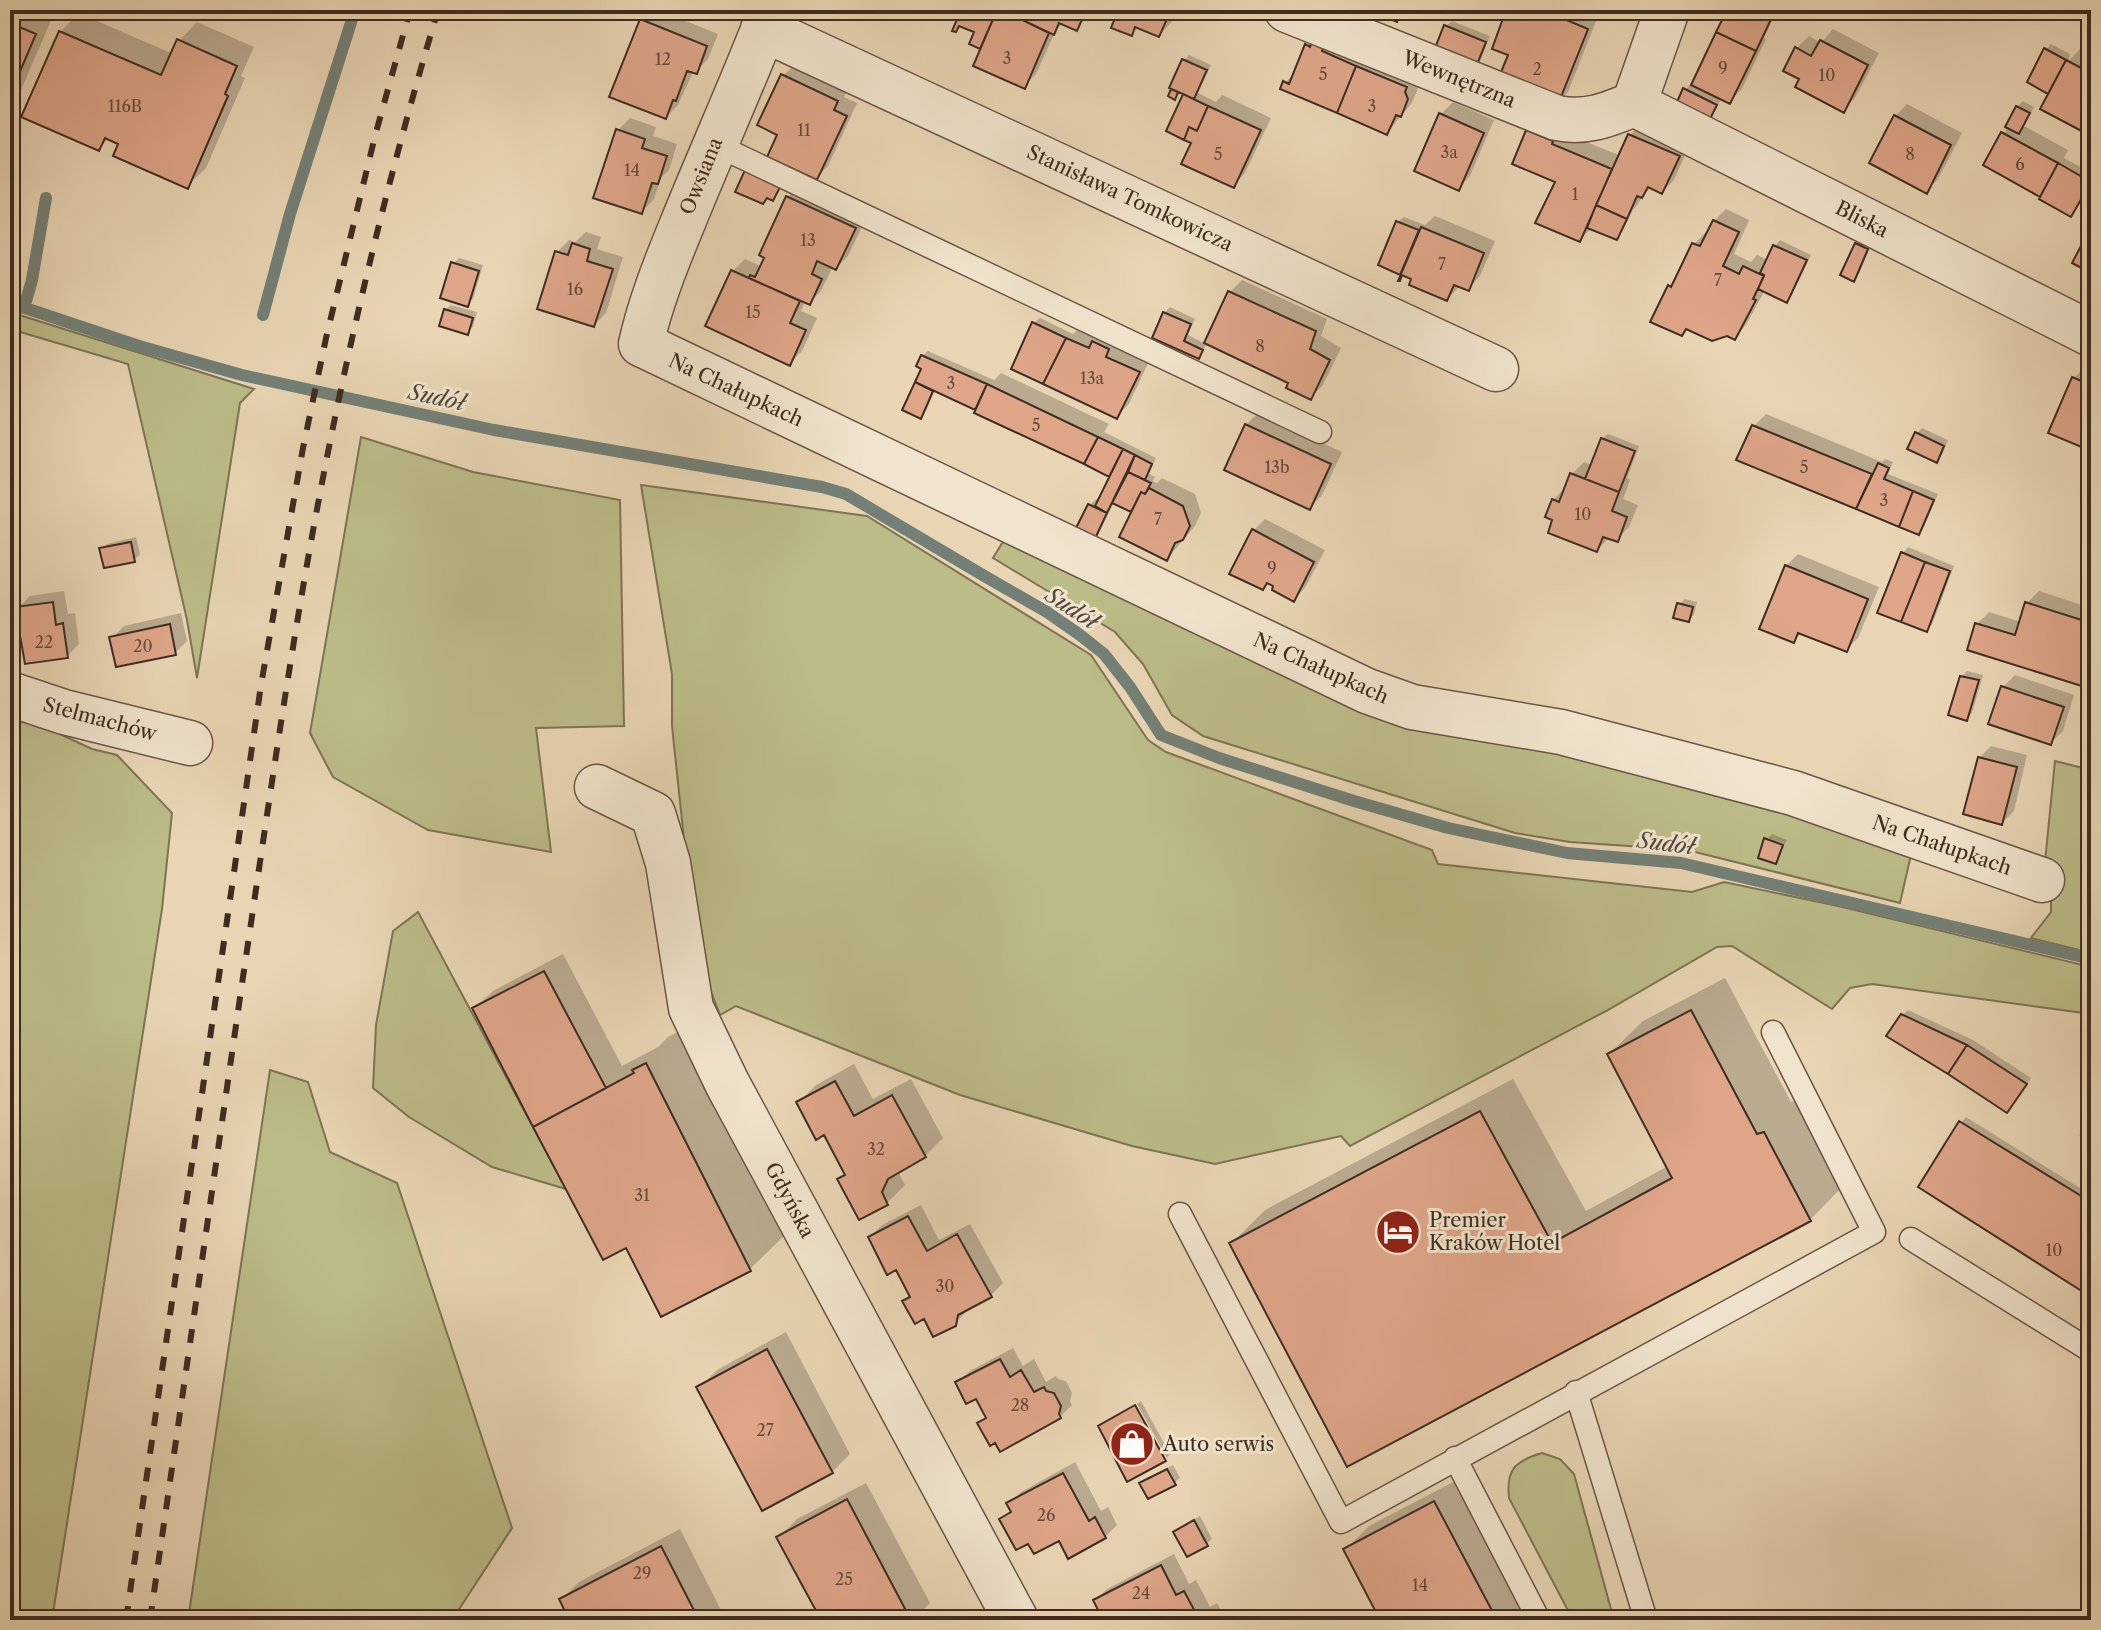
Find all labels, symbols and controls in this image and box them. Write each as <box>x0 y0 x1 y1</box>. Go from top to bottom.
street label: Wewnętrzna <box>1398 45 1520 113</box>
house number: 3 <box>1003 48 1011 68</box>
house number: 12 <box>655 49 671 69</box>
house number: 9 <box>1718 58 1728 78</box>
house number: 2 <box>1532 59 1542 79</box>
house number: 5 <box>1319 64 1327 84</box>
house number: 10 <box>1819 65 1835 85</box>
house number: 116B <box>108 96 142 116</box>
house number: 3 <box>1368 96 1376 116</box>
house number: 11 <box>797 120 811 140</box>
street label: Owsiana <box>675 133 728 218</box>
street label: Stanisława Tomkowicza <box>1023 140 1237 257</box>
house number: 3a <box>1440 142 1458 162</box>
house number: 5 <box>1214 144 1222 164</box>
house number: 8 <box>1905 144 1915 164</box>
house number: 6 <box>2015 154 2025 174</box>
house number: 14 <box>624 160 640 180</box>
house number: 1 <box>1572 184 1579 204</box>
street label: Bliska <box>1831 196 1893 243</box>
house number: 13 <box>800 230 816 250</box>
house number: 7 <box>1438 254 1446 274</box>
house number: 7 <box>1714 270 1722 290</box>
house number: 16 <box>567 279 583 299</box>
house number: 15 <box>745 302 761 322</box>
house number: 8 <box>1255 336 1265 356</box>
street label: Na Chałupkach <box>665 348 807 432</box>
house number: 13a <box>1080 368 1105 388</box>
house number: 3 <box>947 373 955 393</box>
water label: Sudół <box>404 378 470 417</box>
house number: 5 <box>1032 415 1040 435</box>
house number: 13b <box>1264 457 1290 477</box>
house number: 5 <box>1800 457 1808 477</box>
house number: 3 <box>1880 490 1888 510</box>
house number: 10 <box>1575 504 1591 524</box>
house number: 7 <box>1154 509 1162 529</box>
house number: 9 <box>1267 558 1277 578</box>
water label: Sudół <box>1039 580 1105 637</box>
street label: Na Chałupkach <box>1250 627 1393 709</box>
house number: 22 <box>35 632 53 652</box>
house number: 20 <box>133 636 153 656</box>
street label: Stelmachów <box>41 692 160 746</box>
street label: Na Chałupkach <box>1869 810 2015 880</box>
water label: Sudół <box>1634 826 1698 861</box>
house number: 32 <box>867 1139 885 1159</box>
street label: Gdyńska <box>760 1158 820 1242</box>
house number: 31 <box>634 1185 650 1205</box>
hotel icon: Premier Kraków Hotel <box>1374 1208 1422 1256</box>
place label: Premier Kraków Hotel <box>1429 1208 1560 1255</box>
house number: 10 <box>2046 1240 2062 1260</box>
house number: 30 <box>936 1276 954 1296</box>
house number: 28 <box>1011 1395 1029 1415</box>
house number: 27 <box>756 1420 774 1440</box>
shop icon: Auto serwis <box>1108 1420 1156 1468</box>
place label: Auto serwis <box>1162 1432 1274 1456</box>
house number: 26 <box>1037 1505 1055 1525</box>
house number: 29 <box>633 1563 651 1583</box>
house number: 25 <box>835 1569 853 1589</box>
house number: 14 <box>1412 1575 1428 1595</box>
house number: 24 <box>1132 1583 1150 1603</box>

